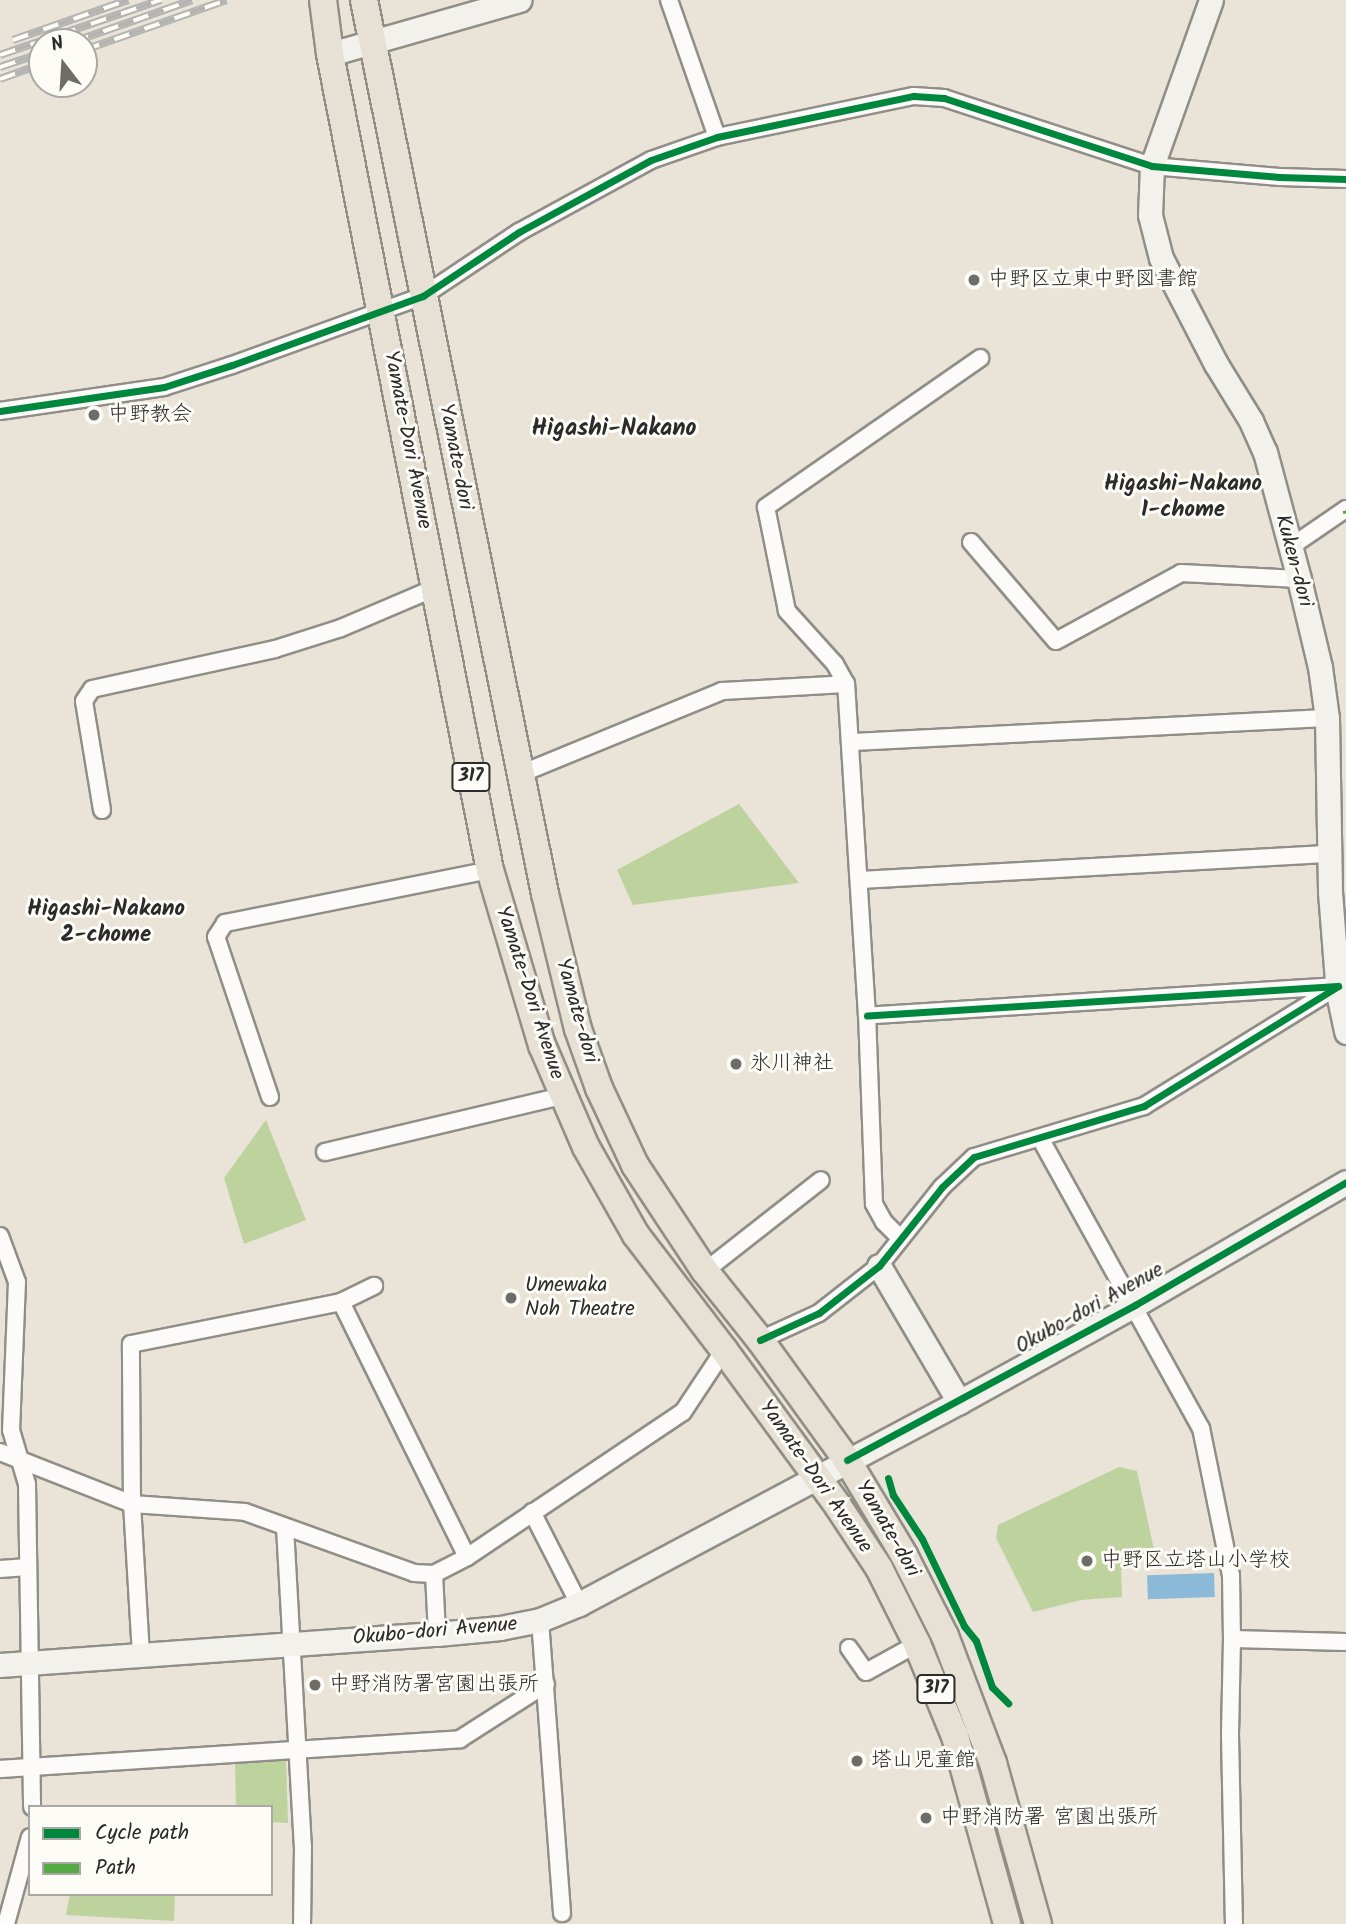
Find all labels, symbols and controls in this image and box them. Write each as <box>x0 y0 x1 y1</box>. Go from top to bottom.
north arrow <box>28 28 98 98</box>
text: N <box>47 29 68 61</box>
place label: 中野区立東中野図書館 <box>988 267 1198 293</box>
marker: 中野区立東中野図書館 <box>966 272 982 288</box>
street label: Yamate-Dori Avenue <box>377 349 437 531</box>
place label: 中野教会 <box>108 402 192 428</box>
street label: Yamate-dori <box>432 402 478 512</box>
marker: 中野教会 <box>86 407 102 423</box>
district label: Higashi-Nakano <box>531 415 697 443</box>
district label: Higashi-Nakano 1-chome <box>1104 470 1262 524</box>
street label: Kuken-dori <box>1269 512 1317 610</box>
road number: 317 <box>450 762 492 792</box>
district label: Higashi-Nakano 2-chome <box>27 895 185 949</box>
street label: Yamate-Dori Avenue <box>489 903 569 1083</box>
street label: Yamate-dori <box>549 956 603 1066</box>
place label: 氷川神社 <box>750 1051 834 1077</box>
marker: 氷川神社 <box>728 1056 744 1072</box>
street label: Okubo-dori Avenue <box>1012 1258 1168 1360</box>
place label: Umewaka Noh Theatre <box>525 1273 635 1323</box>
marker: Umewaka Noh Theatre <box>503 1290 519 1306</box>
street label: Yamate-Dori Avenue <box>753 1396 877 1558</box>
street label: Yamate-dori <box>849 1476 925 1582</box>
place label: 中野区立塔山小学校 <box>1101 1548 1290 1574</box>
marker: 中野区立塔山小学校 <box>1079 1553 1095 1569</box>
street label: Okubo-dori Avenue <box>352 1612 518 1652</box>
place label: 中野消防署宮園出張所 <box>329 1672 539 1698</box>
road number: 317 <box>915 1674 957 1704</box>
marker: 中野消防署宮園出張所 <box>307 1677 323 1693</box>
place label: 塔山児童館 <box>871 1748 976 1774</box>
marker: 塔山児童館 <box>849 1753 865 1769</box>
legend <box>28 1805 273 1896</box>
place label: 中野消防署 宮園出張所 <box>940 1805 1158 1831</box>
marker: 中野消防署 宮園出張所 <box>918 1810 934 1826</box>
text: Cycle path <box>95 1817 189 1850</box>
text: Path <box>95 1852 136 1885</box>

